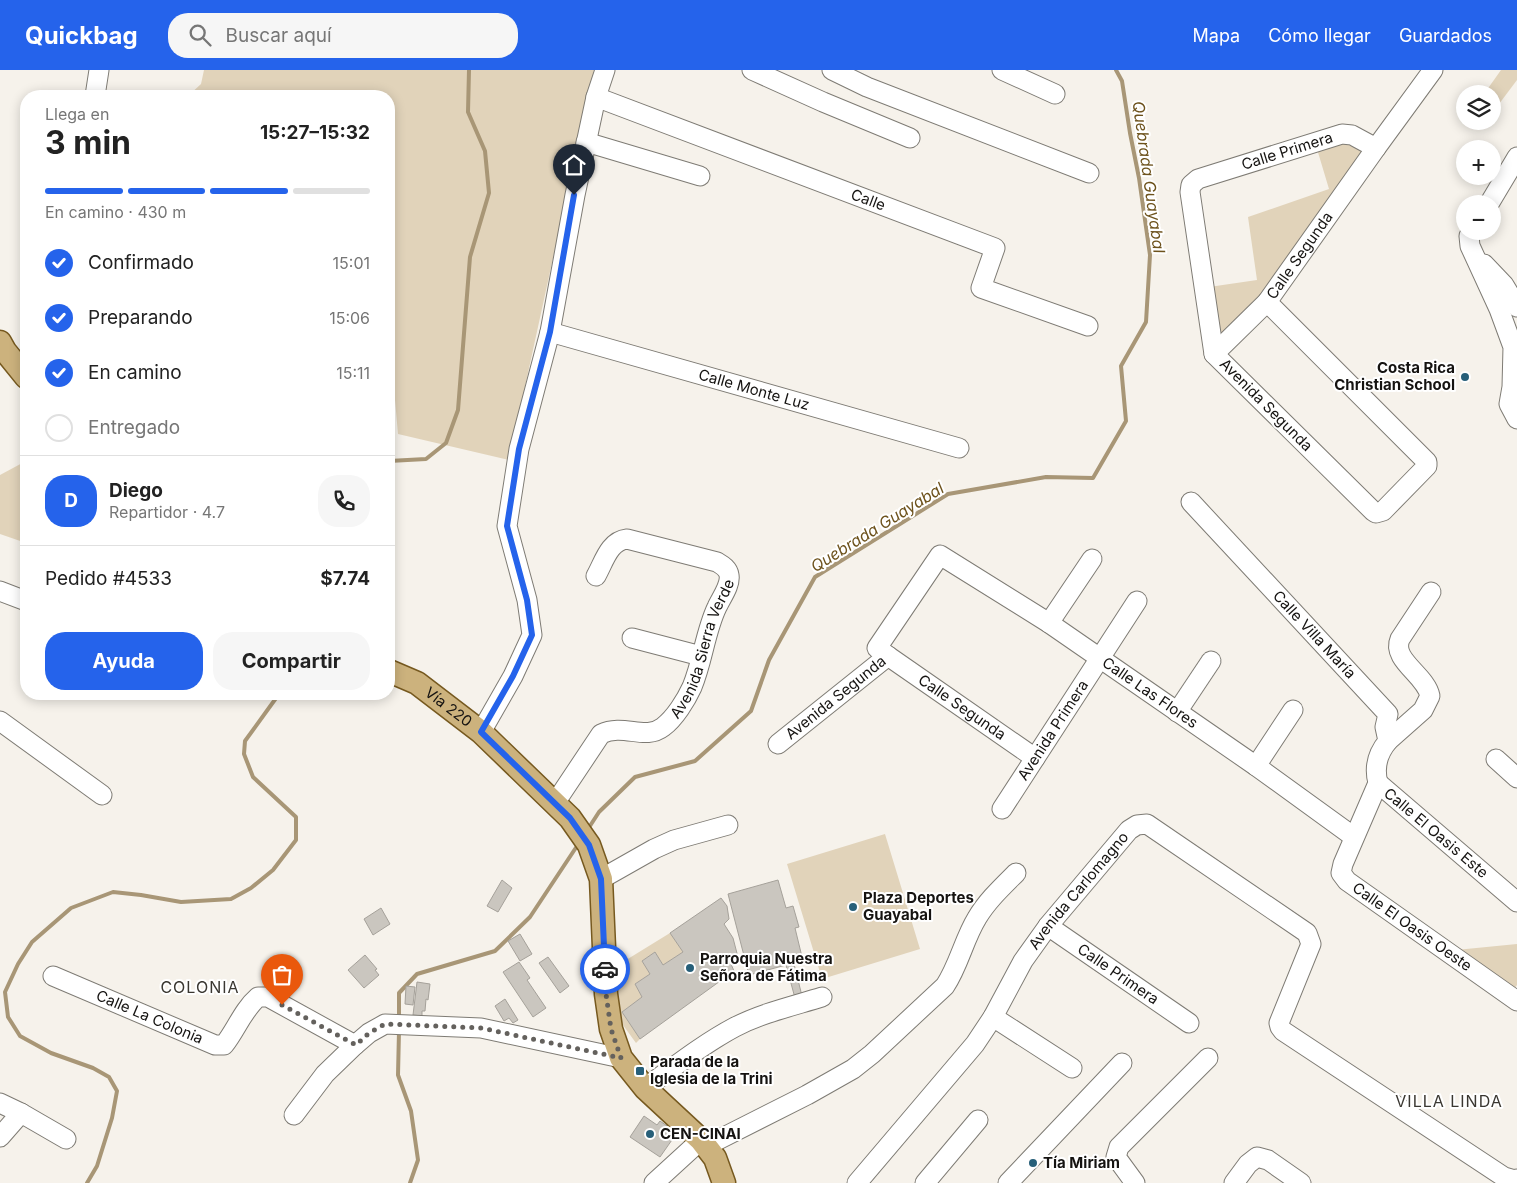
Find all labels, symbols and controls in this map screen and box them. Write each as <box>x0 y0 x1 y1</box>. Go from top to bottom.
search box <box>168 13 518 58</box>
text: Quickbag <box>25 21 138 50</box>
icon: search <box>186 21 214 49</box>
text: Buscar aquí <box>226 24 332 47</box>
text: Mapa <box>1193 25 1240 46</box>
text: Cómo llegar <box>1268 25 1371 46</box>
text: Guardados <box>1399 25 1492 46</box>
map controls <box>1456 85 1501 240</box>
button: layers <box>1456 85 1501 130</box>
water label: Quebrada Guayabal <box>1128 100 1170 254</box>
text: Llega en <box>45 104 109 124</box>
text: 15:27–15:32 <box>260 121 370 144</box>
text: 3 min <box>45 123 131 162</box>
street label: Calle Primera <box>1239 127 1335 174</box>
button: + <box>1456 140 1501 185</box>
pin <box>553 144 595 195</box>
icon: home <box>560 151 588 179</box>
street label: Calle <box>848 184 888 215</box>
button: − <box>1456 195 1501 240</box>
text: En camino · 430 m <box>45 202 186 222</box>
street label: Calle Segunda <box>1262 208 1337 303</box>
icon: check <box>45 249 73 277</box>
text: Confirmado <box>88 251 194 274</box>
text: 15:01 <box>333 253 370 273</box>
icon: check <box>45 304 73 332</box>
text: Preparando <box>88 306 193 329</box>
text: 15:06 <box>329 308 370 328</box>
street label: Avenida Segunda <box>1216 354 1317 455</box>
place label: Costa Rica Christian School <box>1334 358 1455 394</box>
icon: check <box>45 359 73 387</box>
text: En camino <box>88 361 182 384</box>
text: 15:11 <box>336 363 370 383</box>
street label: Calle Monte Luz <box>696 365 812 414</box>
marker: Costa Rica Christian School <box>1459 371 1471 383</box>
text: Entregado <box>88 416 180 439</box>
button: phone <box>318 475 370 527</box>
water label: Quebrada Guayabal <box>807 478 947 576</box>
text: Diego <box>109 479 163 502</box>
text: D <box>64 489 78 512</box>
text: Repartidor · 4.7 <box>109 502 225 522</box>
text: Pedido #4533 <box>45 567 172 590</box>
text: $7.74 <box>320 567 370 590</box>
street label: Avenida Sierra Verde <box>666 577 738 722</box>
street label: Calle Villa María <box>1269 586 1360 682</box>
button: Ayuda <box>45 632 203 690</box>
button: Compartir <box>213 632 370 690</box>
street label: Avenida Segunda <box>781 651 890 743</box>
street label: Calle Las Flores <box>1099 653 1202 732</box>
street label: Calle Segunda <box>915 670 1010 744</box>
street label: Avenida Primera <box>1013 676 1092 784</box>
street label: Vía 220 <box>421 683 476 731</box>
street label: Calle El Oasis Este <box>1380 783 1492 882</box>
street label: Avenida Carlomagno <box>1024 828 1132 953</box>
street label: Calle El Oasis Oeste <box>1349 878 1476 975</box>
place label: Plaza Deportes Guayabal <box>863 888 974 924</box>
marker: Plaza Deportes Guayabal <box>847 901 859 913</box>
street label: Calle Primera <box>1074 939 1163 1008</box>
courier <box>580 944 630 994</box>
place label: Parroquia Nuestra Señora de Fátima <box>700 949 833 985</box>
pin <box>261 954 303 1005</box>
icon: car <box>591 955 619 983</box>
icon: bag <box>268 961 296 989</box>
marker: Parroquia Nuestra Señora de Fátima <box>684 962 696 974</box>
district label: COLONIA <box>160 977 240 997</box>
street label: Calle La Colonia <box>93 986 206 1048</box>
place label: Parada de la Iglesia de la Trini <box>650 1052 773 1088</box>
marker: Parada de la Iglesia de la Trini <box>634 1065 646 1077</box>
district label: VILLA LINDA <box>1395 1091 1503 1111</box>
place label: CEN-CINAI <box>660 1124 741 1143</box>
marker: CEN-CINAI <box>644 1128 656 1140</box>
place label: Tía Miriam <box>1043 1153 1120 1172</box>
marker: Tía Miriam <box>1027 1157 1039 1169</box>

